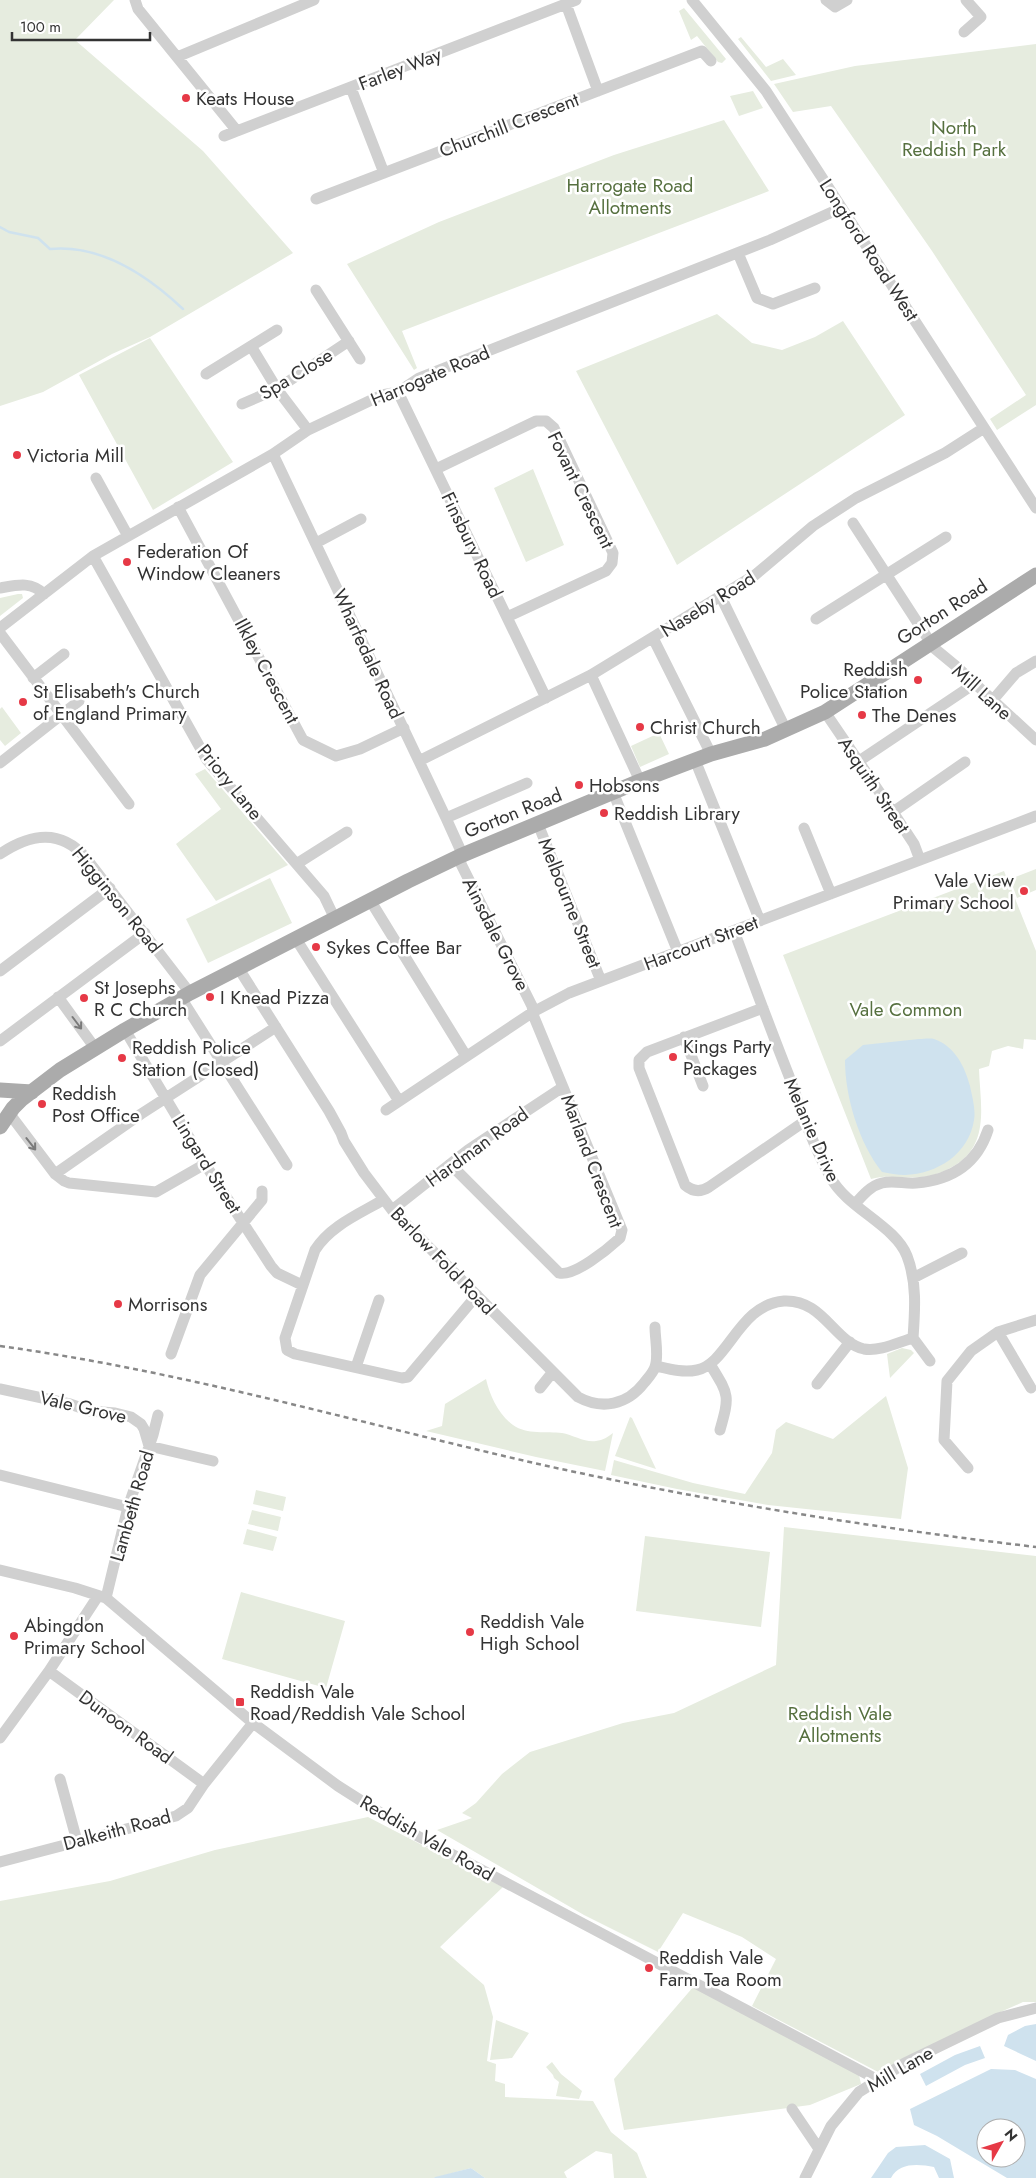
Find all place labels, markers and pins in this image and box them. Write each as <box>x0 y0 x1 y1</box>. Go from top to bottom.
place label: Keats House <box>196 85 295 112</box>
marker: Keats House <box>180 92 192 104</box>
place label: Victoria Mill <box>27 442 124 469</box>
marker: Victoria Mill <box>11 449 23 461</box>
place label: Federation Of Window Cleaners <box>137 538 281 587</box>
marker: Federation Of Window Cleaners <box>121 556 133 568</box>
place label: Reddish Police Station <box>800 656 908 705</box>
marker: Reddish Police Station <box>912 674 924 686</box>
place label: St Elisabeth's Church of England Primary <box>33 678 200 727</box>
marker: St Elisabeth's Church of England Primary <box>17 696 29 708</box>
place label: The Denes <box>872 702 957 729</box>
marker: The Denes <box>856 709 868 721</box>
place label: Christ Church <box>650 714 761 741</box>
marker: Christ Church <box>634 721 646 733</box>
place label: Hobsons <box>589 772 660 799</box>
marker: Hobsons <box>573 779 585 791</box>
place label: Reddish Library <box>614 800 740 827</box>
marker: Reddish Library <box>598 807 610 819</box>
place label: Vale View Primary School <box>893 867 1014 916</box>
marker: Vale View Primary School <box>1018 885 1030 897</box>
place label: Sykes Coffee Bar <box>326 934 462 961</box>
marker: Sykes Coffee Bar <box>310 941 322 953</box>
place label: St Josephs R C Church <box>94 974 187 1023</box>
place label: I Knead Pizza <box>220 984 329 1011</box>
marker: I Knead Pizza <box>204 991 216 1003</box>
marker: St Josephs R C Church <box>78 992 90 1004</box>
place label: Kings Party Packages <box>683 1033 772 1082</box>
place label: Reddish Police Station (Closed) <box>132 1034 259 1083</box>
marker: Kings Party Packages <box>667 1051 679 1063</box>
marker: Reddish Police Station (Closed) <box>116 1052 128 1064</box>
place label: Reddish Post Office <box>52 1080 140 1129</box>
marker: Reddish Post Office <box>36 1098 48 1110</box>
place label: Morrisons <box>128 1291 208 1318</box>
marker: Morrisons <box>112 1298 124 1310</box>
place label: Reddish Vale High School <box>480 1608 585 1657</box>
place label: Abingdon Primary School <box>24 1612 145 1661</box>
marker: Reddish Vale High School <box>464 1626 476 1638</box>
marker: Abingdon Primary School <box>8 1630 20 1642</box>
place label: Reddish Vale Road/Reddish Vale School <box>250 1678 465 1727</box>
marker: Reddish Vale Road/Reddish Vale School <box>234 1696 246 1708</box>
place label: Reddish Vale Farm Tea Room <box>659 1944 782 1993</box>
marker: Reddish Vale Farm Tea Room <box>643 1962 655 1974</box>

